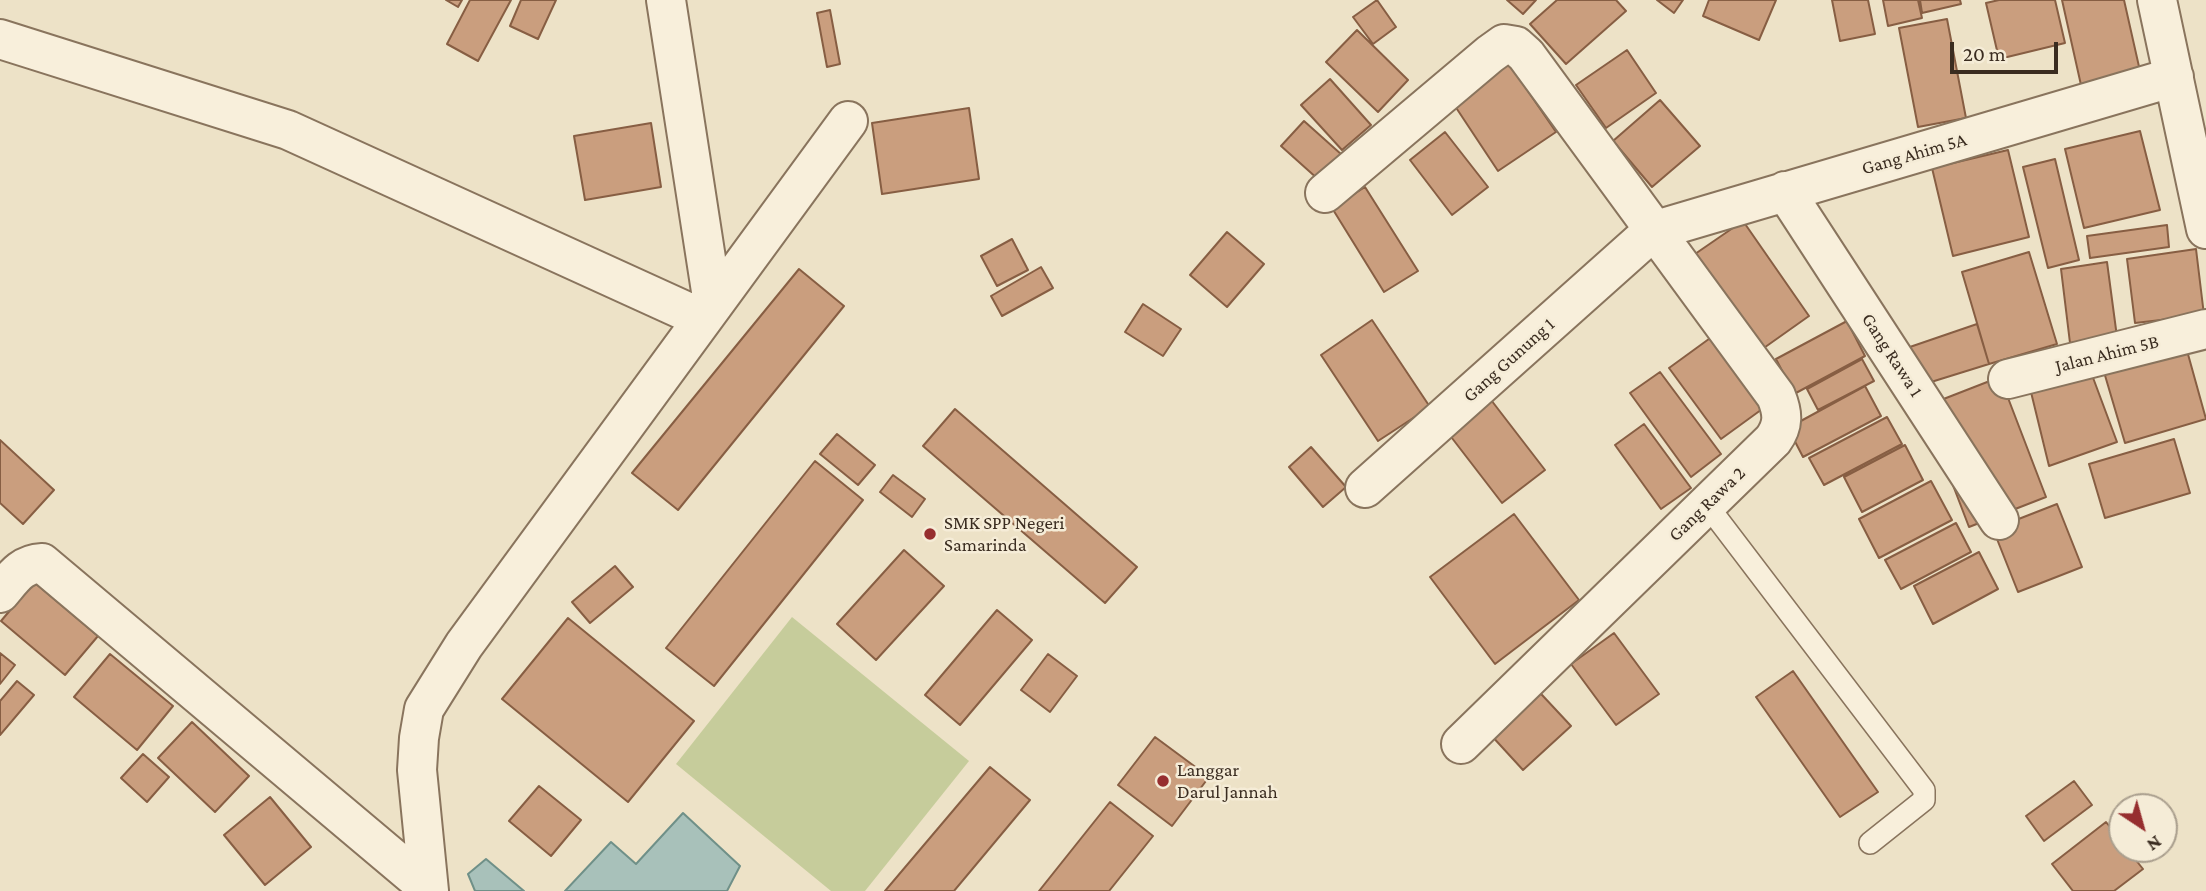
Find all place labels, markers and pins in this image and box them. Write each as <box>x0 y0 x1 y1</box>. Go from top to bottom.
place label: SMK SPP Negeri Samarinda <box>944 512 1065 556</box>
marker: SMK SPP Negeri Samarinda <box>922 526 938 542</box>
place label: Langgar Darul Jannah <box>1177 759 1278 803</box>
marker: Langgar Darul Jannah <box>1155 773 1171 789</box>

